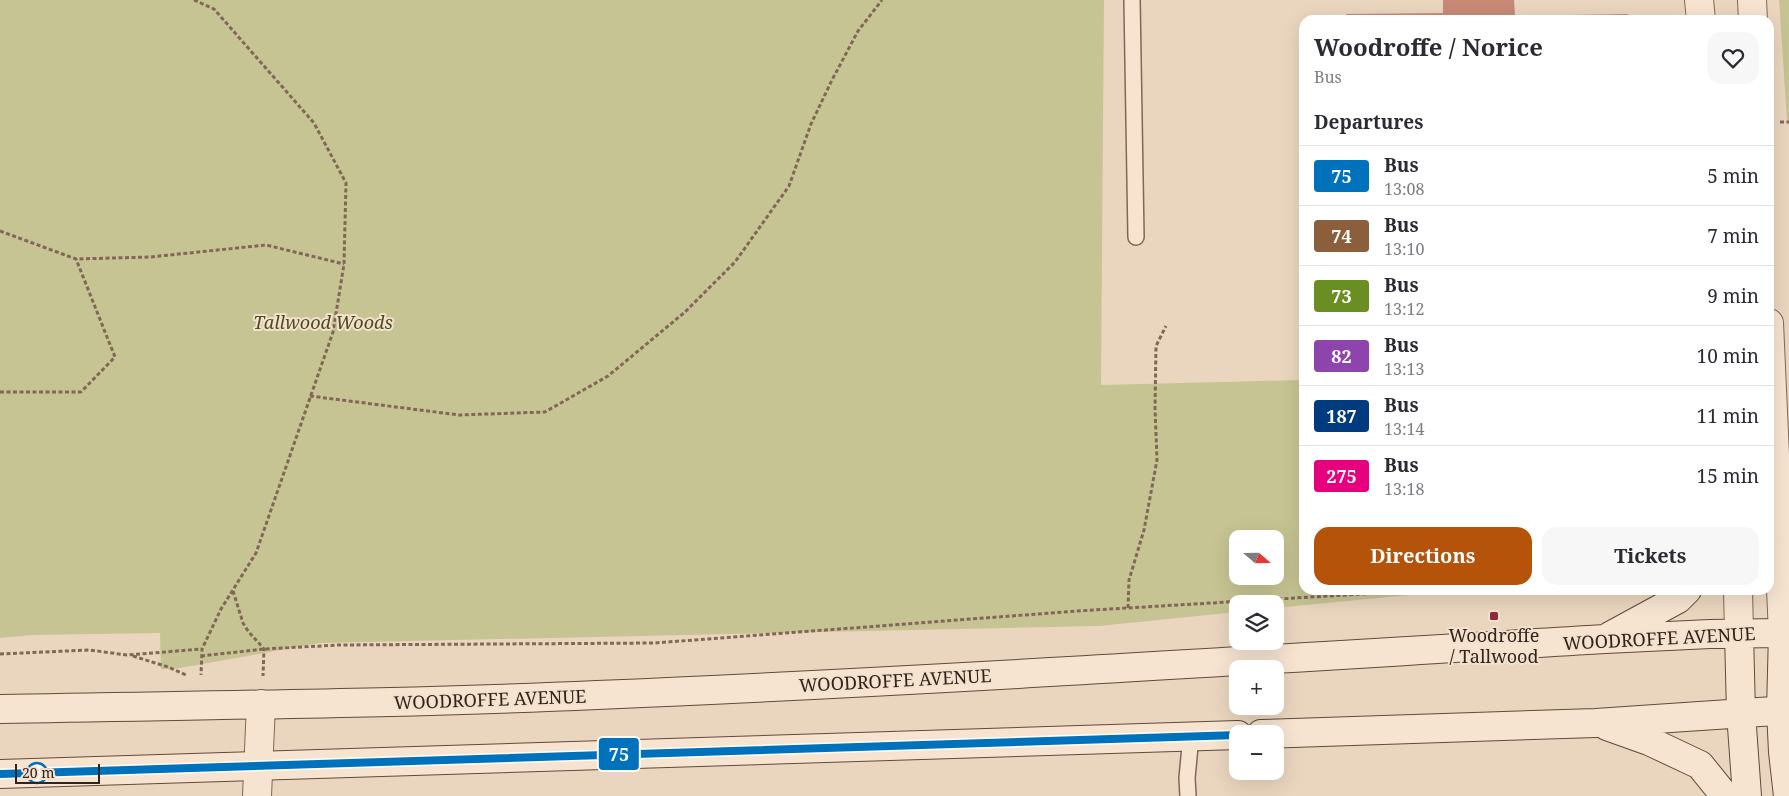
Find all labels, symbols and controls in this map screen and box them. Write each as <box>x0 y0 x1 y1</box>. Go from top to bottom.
text: Woodroffe / Norice <box>1314 30 1543 63</box>
button: heart <box>1707 32 1759 84</box>
text: Bus <box>1314 66 1342 88</box>
text: Departures <box>1314 109 1423 135</box>
text: Bus <box>1384 152 1419 178</box>
text: 5 min <box>1707 163 1759 189</box>
text: 75 <box>1331 164 1352 188</box>
text: 13:08 <box>1384 178 1424 200</box>
text: Bus <box>1384 212 1419 238</box>
text: 7 min <box>1707 223 1759 249</box>
text: 74 <box>1331 224 1352 248</box>
text: 13:10 <box>1384 238 1424 260</box>
text: Bus <box>1384 272 1419 298</box>
text: 9 min <box>1707 283 1759 309</box>
text: 73 <box>1331 284 1352 308</box>
text: 13:12 <box>1384 298 1424 320</box>
park label: Tallwood Woods <box>253 310 393 334</box>
text: Bus <box>1384 332 1419 358</box>
text: 10 min <box>1697 343 1759 369</box>
text: 82 <box>1331 344 1352 368</box>
text: 13:13 <box>1384 358 1424 380</box>
text: Bus <box>1384 392 1419 418</box>
text: 11 min <box>1697 403 1759 429</box>
text: 187 <box>1326 404 1357 428</box>
text: 13:14 <box>1384 418 1424 440</box>
text: Bus <box>1384 452 1419 478</box>
text: 15 min <box>1697 463 1759 489</box>
text: 275 <box>1326 464 1357 488</box>
text: 13:18 <box>1384 478 1424 500</box>
button: Directions <box>1314 527 1532 585</box>
button: Tickets <box>1542 527 1759 585</box>
north arrow <box>1229 530 1284 585</box>
map controls <box>1229 530 1284 780</box>
button: layers <box>1229 595 1284 650</box>
marker: Woodroffe / Tallwood <box>1488 610 1500 622</box>
street label: WOODROFFE AVENUE <box>1562 621 1756 655</box>
place label: Woodroffe / Tallwood <box>1449 623 1539 668</box>
button: + <box>1229 660 1284 715</box>
street label: WOODROFFE AVENUE <box>798 663 992 697</box>
street label: WOODROFFE AVENUE <box>393 684 587 714</box>
button: − <box>1229 725 1284 780</box>
line badge: 75 <box>596 738 642 770</box>
text: 75 <box>609 742 629 766</box>
scale bar <box>15 761 100 784</box>
unlabelled marker <box>26 762 48 784</box>
text: 20 m <box>22 763 55 782</box>

